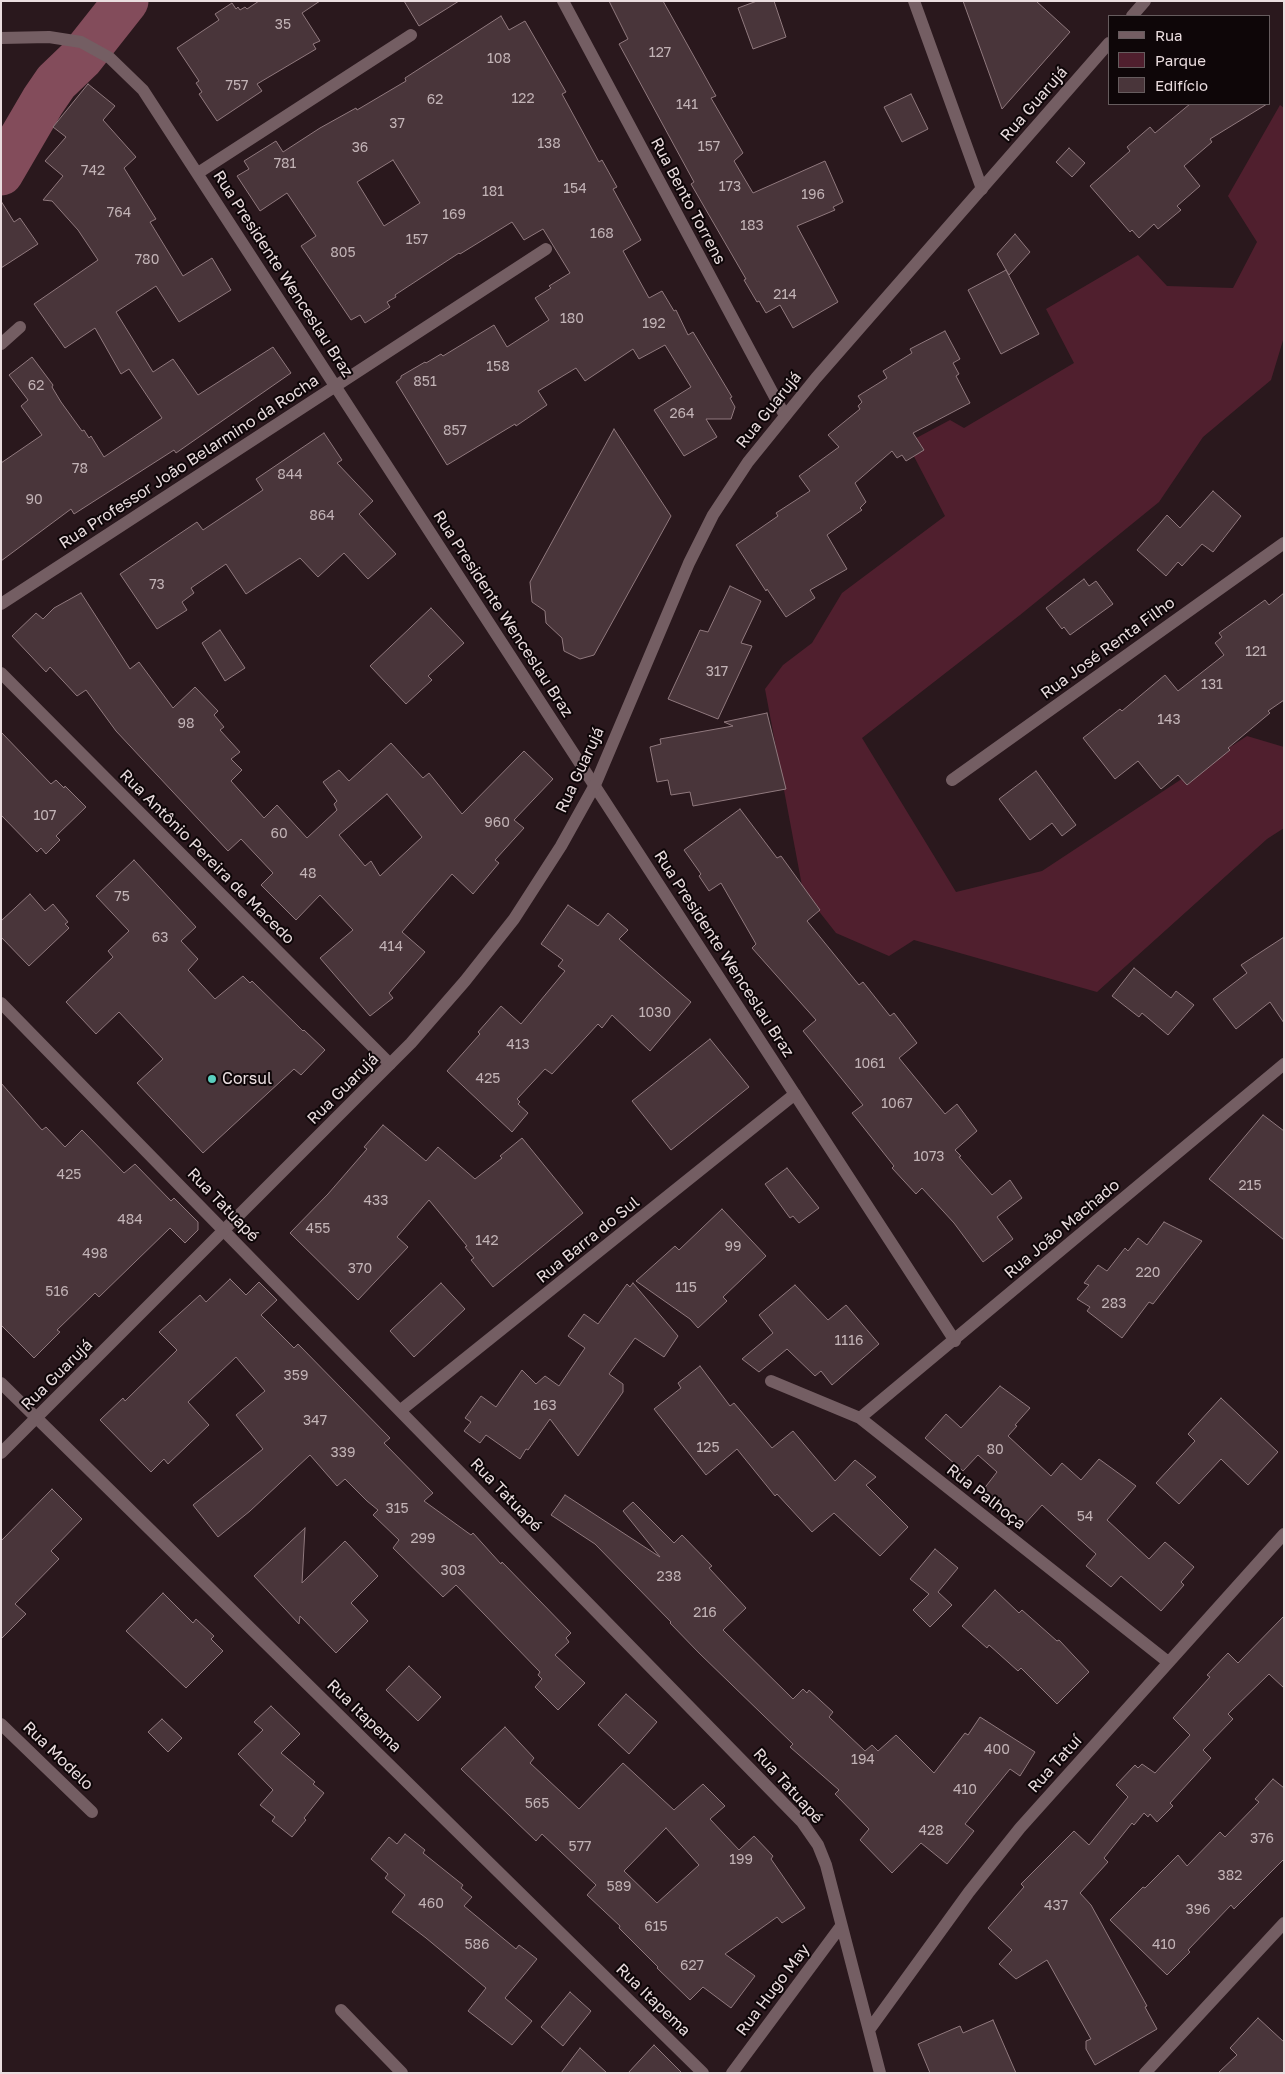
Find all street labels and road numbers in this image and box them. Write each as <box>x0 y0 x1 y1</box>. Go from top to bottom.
street label: Rua Guarujá <box>996 63 1072 145</box>
street label: Rua Bento Torrens <box>646 134 730 268</box>
street label: Rua Presidente Wenceslau Braz <box>209 167 357 381</box>
street label: Rua Guarujá <box>732 368 806 452</box>
street label: Rua Professor João Belarmino da Rocha <box>56 371 322 553</box>
street label: Rua Presidente Wenceslau Braz <box>429 507 577 721</box>
street label: Rua José Renta Filho <box>1037 593 1179 703</box>
street label: Rua Guarujá <box>552 724 608 816</box>
street label: Rua Antônio Pereira de Macedo <box>116 766 298 948</box>
street label: Rua Presidente Wenceslau Braz <box>650 847 798 1061</box>
street label: Rua Guarujá <box>303 1049 383 1129</box>
street label: Rua Tatuapé <box>183 1164 263 1246</box>
street label: Rua João Machado <box>1001 1175 1123 1283</box>
street label: Rua Barra do Sul <box>533 1193 643 1287</box>
street label: Rua Guarujá <box>17 1335 97 1415</box>
street label: Rua Tatuapé <box>466 1454 546 1536</box>
street label: Rua Palhoça <box>943 1460 1029 1534</box>
street label: Rua Itapema <box>323 1676 405 1756</box>
street label: Rua Modelo <box>19 1718 97 1794</box>
street label: Rua Tatuí <box>1024 1731 1086 1797</box>
street label: Rua Tatuapé <box>749 1744 827 1828</box>
street label: Rua Hugo May <box>732 1940 814 2040</box>
street label: Rua Itapema <box>612 1960 694 2040</box>

